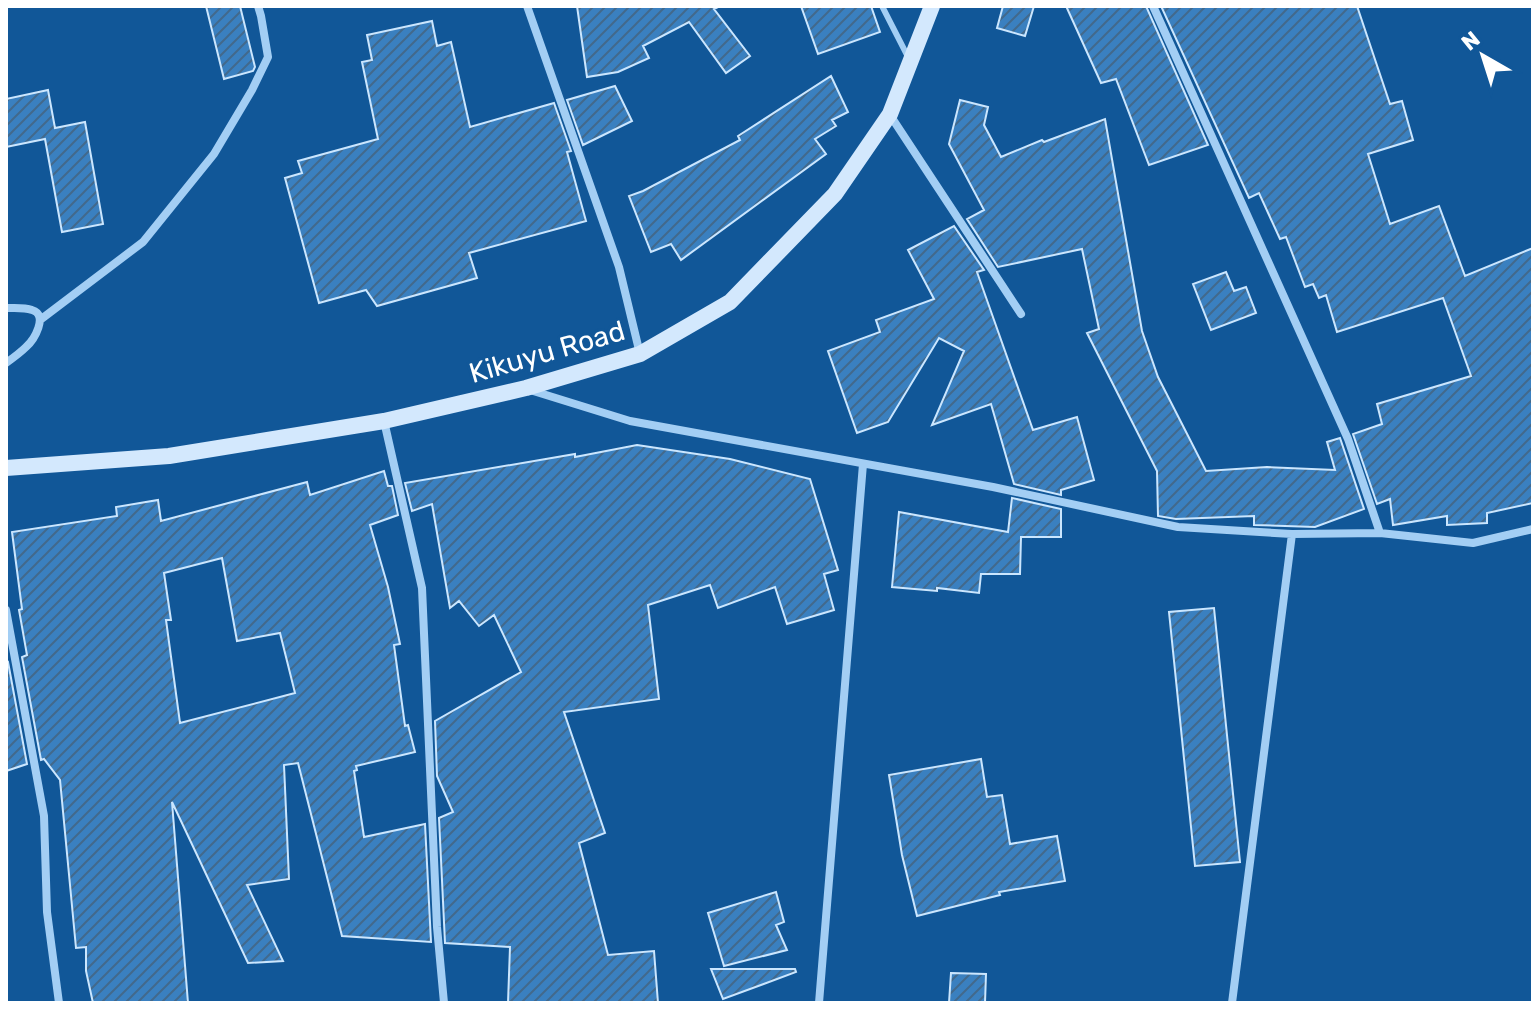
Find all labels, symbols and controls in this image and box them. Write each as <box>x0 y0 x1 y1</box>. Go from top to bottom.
north arrow <box>1443 16 1523 96</box>
text: N <box>1456 25 1485 56</box>
street label: Kikuyu Road <box>465 314 629 390</box>

